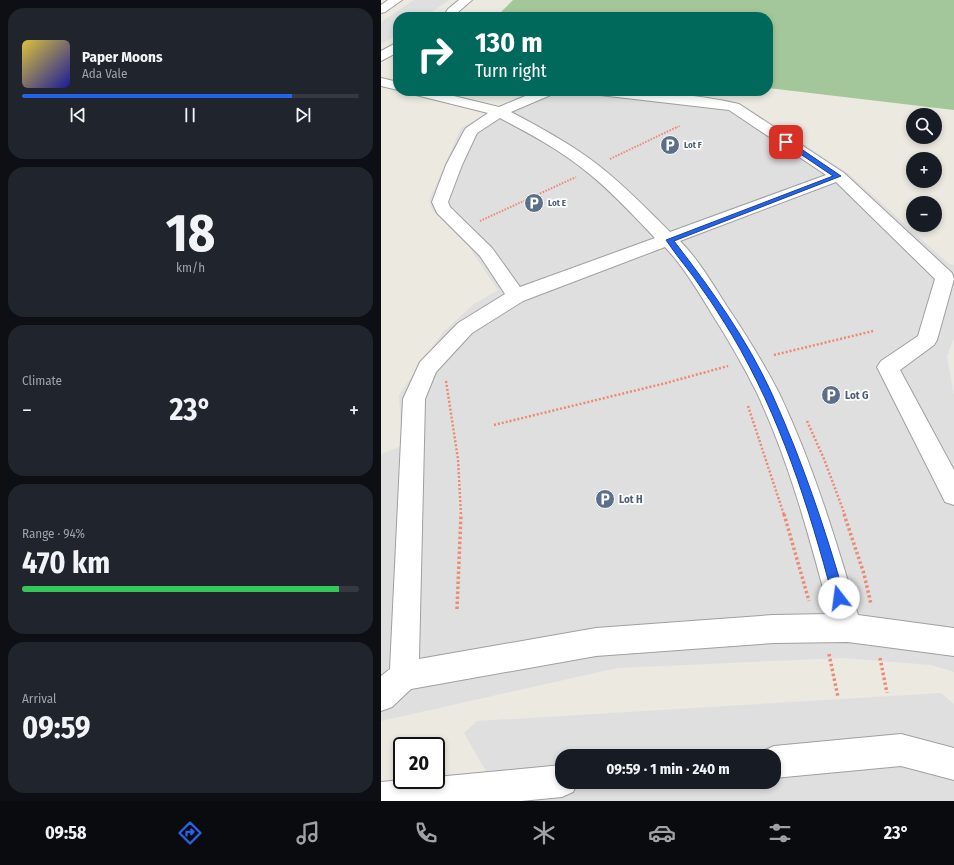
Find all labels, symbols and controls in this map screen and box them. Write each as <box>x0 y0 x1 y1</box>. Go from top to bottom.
text: 130 m <box>475 26 543 59</box>
icon: right <box>409 28 461 80</box>
text: Paper Moons <box>82 48 163 66</box>
text: Turn right <box>475 60 547 82</box>
text: Ada Vale <box>82 66 127 81</box>
icon: previous <box>67 104 89 126</box>
icon: pause <box>179 104 201 126</box>
icon: next <box>292 104 314 126</box>
map controls <box>906 108 942 232</box>
button: search <box>906 108 942 144</box>
pin <box>769 125 803 159</box>
icon: arrive <box>775 131 797 153</box>
parking icon: Lot F <box>659 134 681 156</box>
place label: Lot F <box>684 140 702 150</box>
button: + <box>906 152 942 188</box>
parking icon: Lot E <box>523 192 545 214</box>
button: − <box>906 196 942 232</box>
place label: Lot E <box>548 198 567 208</box>
text: 18 <box>166 202 215 265</box>
text: km/h <box>176 260 205 275</box>
text: Climate <box>22 373 62 388</box>
parking icon: Lot G <box>820 384 842 406</box>
place label: Lot G <box>845 389 869 402</box>
text: 23° <box>169 392 212 428</box>
text: − <box>22 397 32 424</box>
text: + <box>349 397 359 424</box>
parking icon: Lot H <box>594 488 616 510</box>
place label: Lot H <box>619 493 643 506</box>
text: Range · 94% <box>22 526 85 541</box>
text: 470 km <box>22 545 110 581</box>
position arrow <box>818 577 860 619</box>
text: Arrival <box>22 691 56 706</box>
text: 09:59 <box>22 710 91 746</box>
speed limit sign: 20 <box>393 737 445 789</box>
text: 09:59 · 1 min · 240 m <box>606 760 730 778</box>
icon: directions <box>176 819 204 847</box>
icon: music <box>294 819 322 847</box>
icon: phone <box>412 819 440 847</box>
icon: climate <box>530 819 558 847</box>
icon: car <box>648 819 676 847</box>
icon: filters <box>766 819 794 847</box>
text: 09:58 <box>45 822 87 844</box>
text: 23° <box>884 822 909 844</box>

